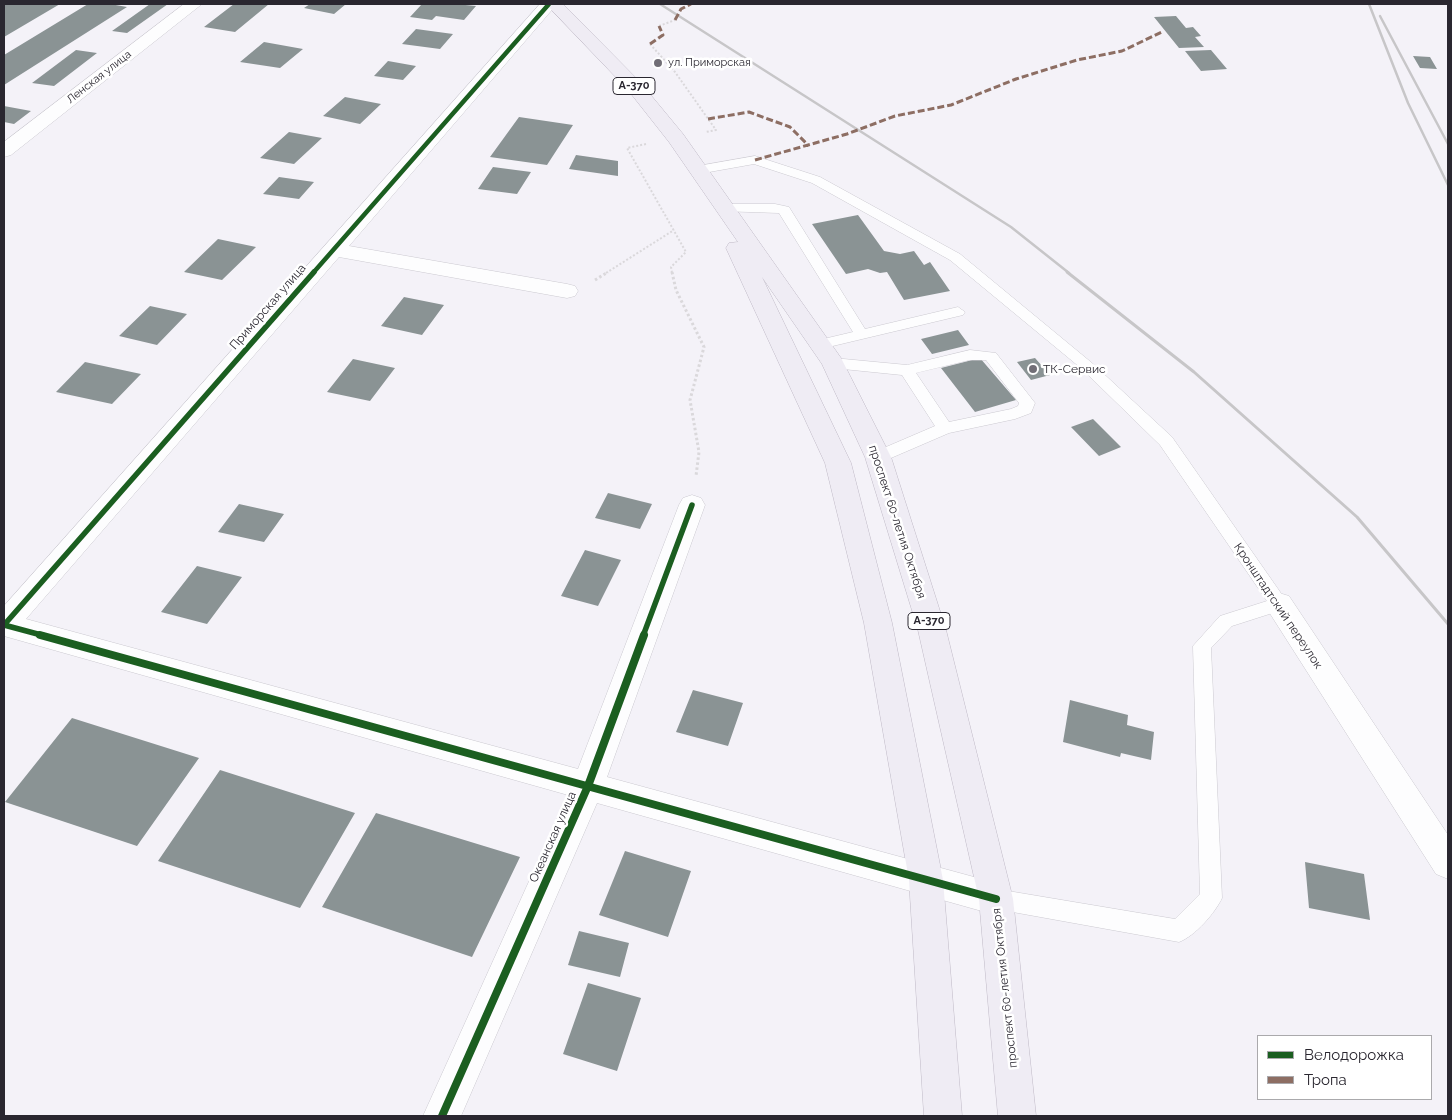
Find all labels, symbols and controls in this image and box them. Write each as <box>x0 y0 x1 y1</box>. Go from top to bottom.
street label: Ленская улица <box>64 48 134 106</box>
place label: ул. Приморская <box>668 56 751 70</box>
marker: ул. Приморская <box>652 57 664 69</box>
road number: А-370 <box>613 78 655 94</box>
street label: Приморская улица <box>227 261 309 353</box>
place label: ТК-Сервис <box>1043 362 1106 376</box>
marker: ТК-Сервис <box>1027 363 1039 375</box>
street label: проспект 60-летия Октября <box>865 443 929 601</box>
street label: Кронштадтский переулок <box>1230 540 1326 672</box>
road number: А-370 <box>908 612 950 630</box>
street label: Океанская улица <box>526 789 580 885</box>
street label: проспект 60-летия Октября <box>989 907 1021 1069</box>
legend <box>1257 1035 1432 1100</box>
text: Велодорожка <box>1304 1046 1404 1064</box>
text: Тропа <box>1304 1071 1347 1089</box>

